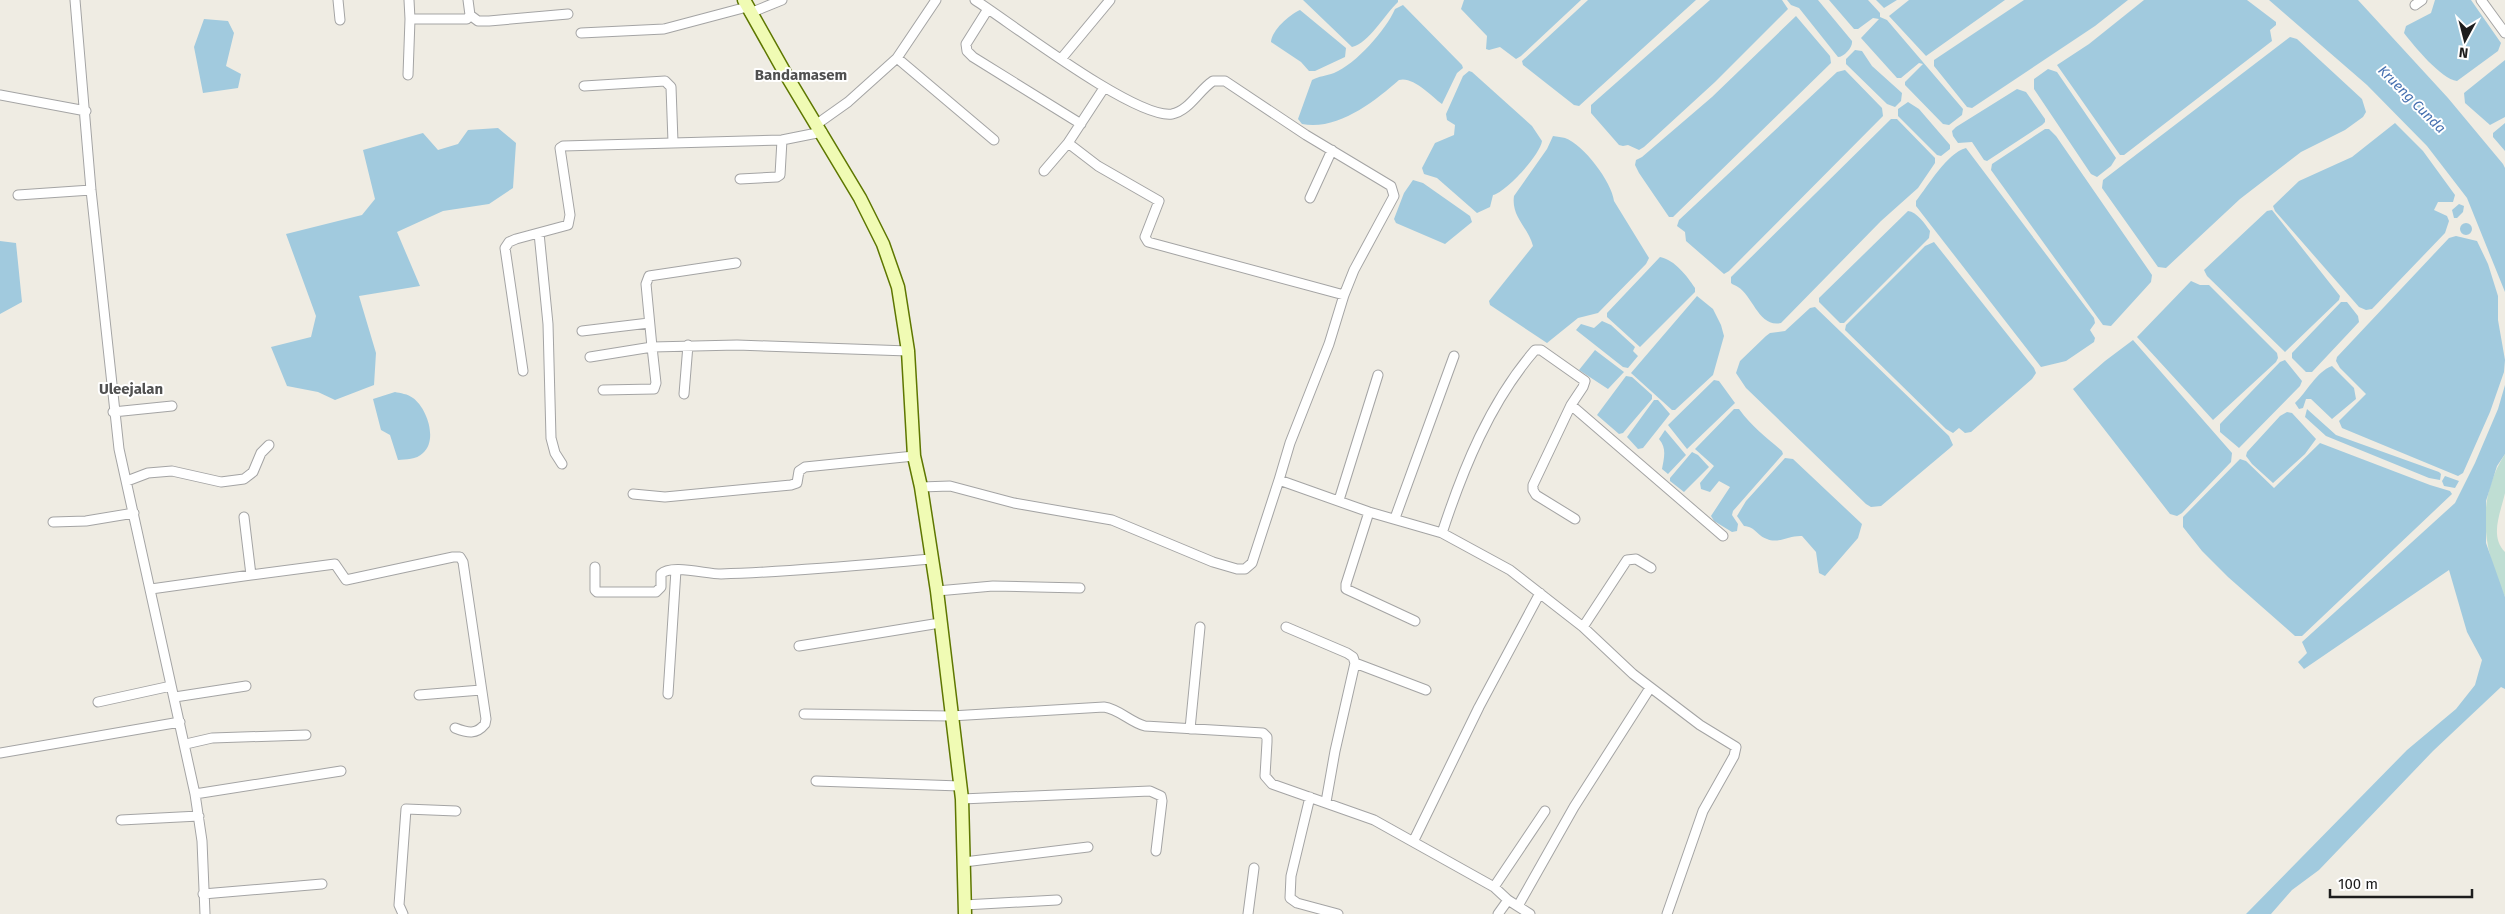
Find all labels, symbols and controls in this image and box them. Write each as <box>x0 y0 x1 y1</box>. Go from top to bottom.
north arrow <box>2440 15 2490 65</box>
text: N <box>2458 43 2469 61</box>
water label: Krueng Cunda <box>2374 62 2449 137</box>
district label: Bandamasem <box>755 66 847 84</box>
district label: Uleejalan <box>99 380 163 398</box>
scale bar <box>2330 866 2472 898</box>
text: 100 m <box>2338 875 2378 893</box>

